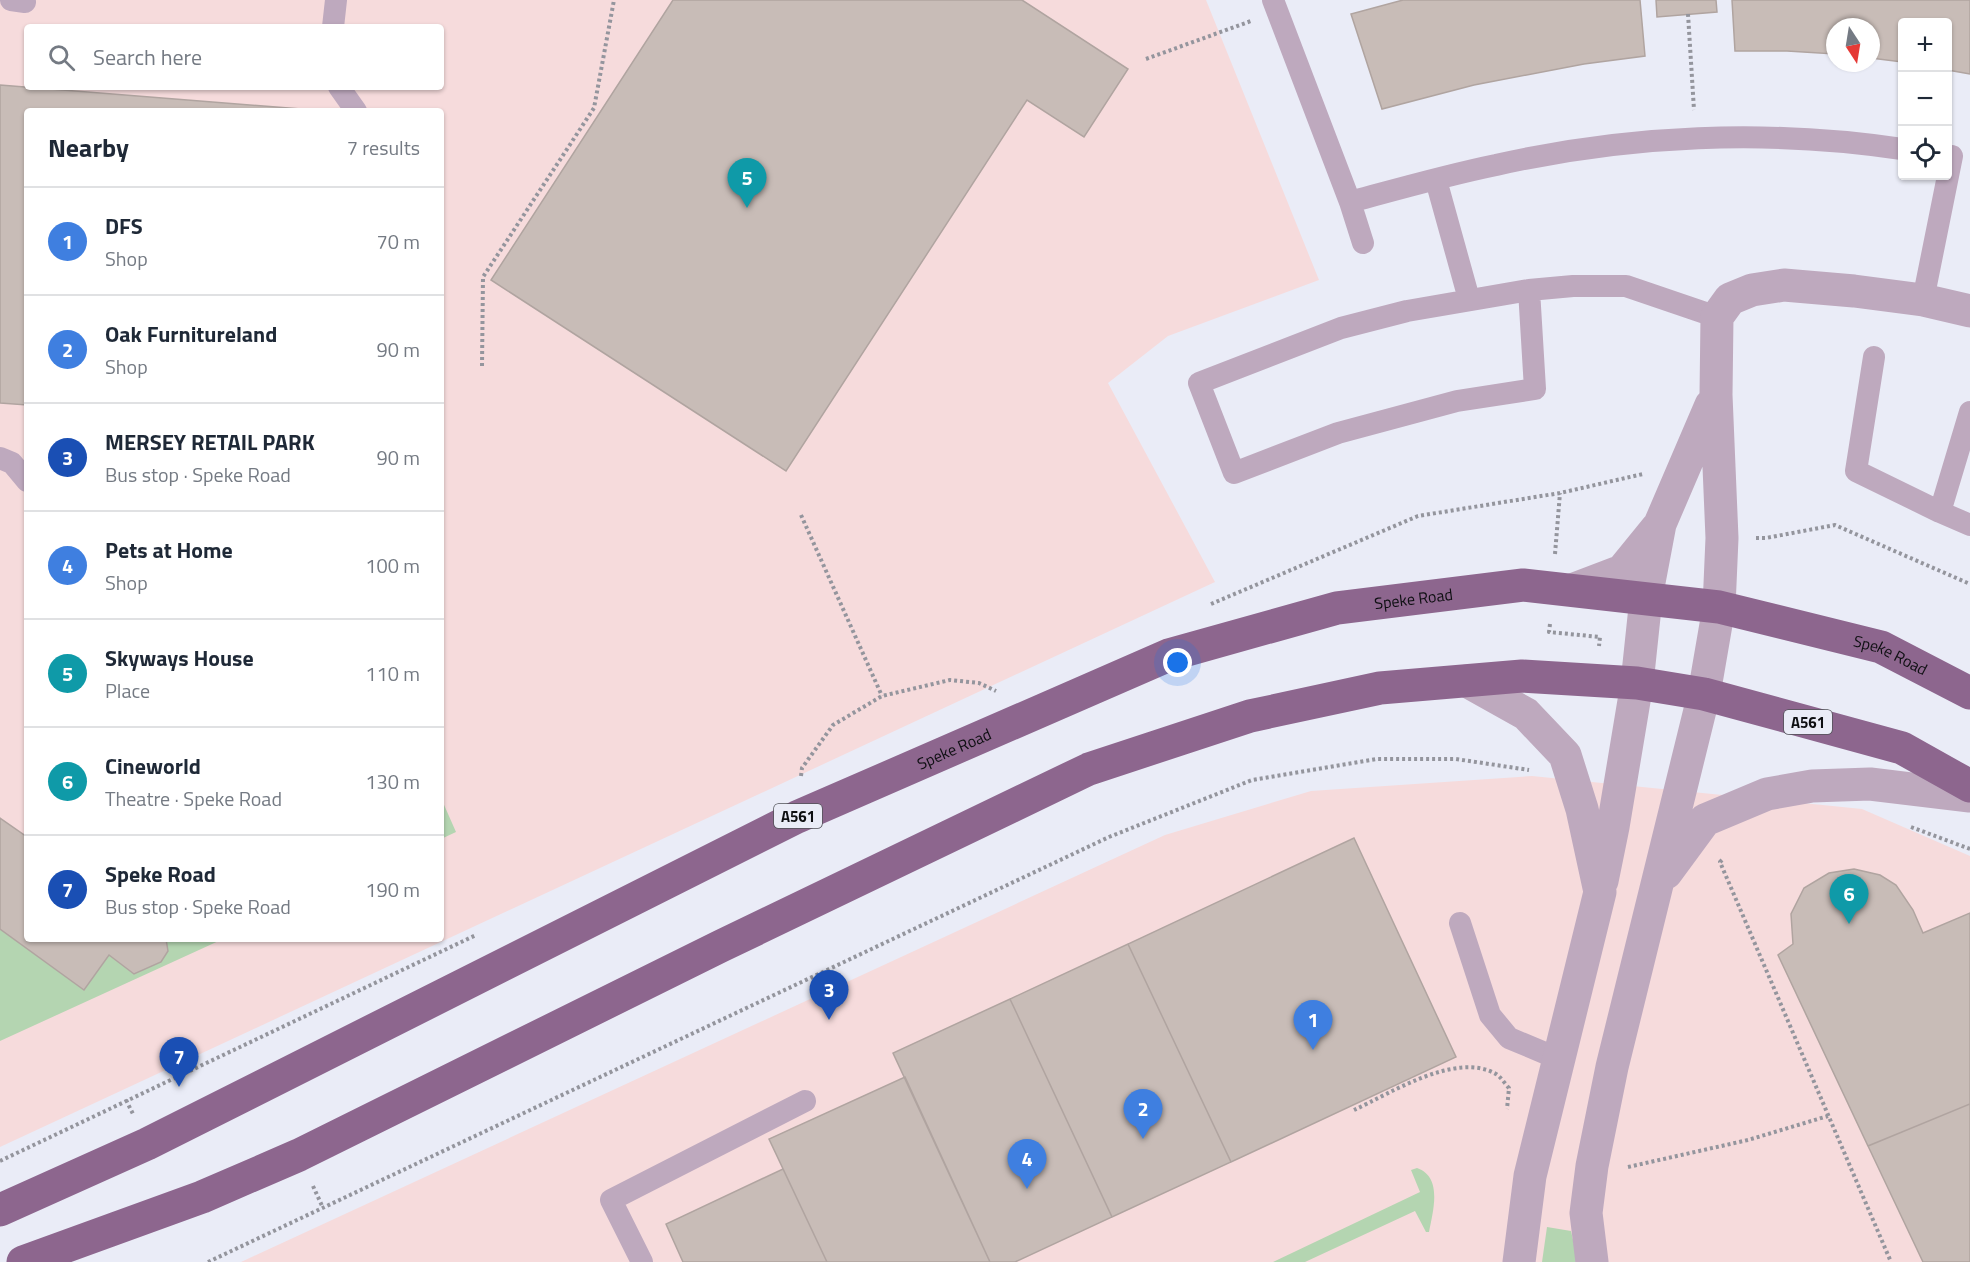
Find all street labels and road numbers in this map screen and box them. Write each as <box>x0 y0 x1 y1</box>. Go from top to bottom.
street label: Speke Road <box>1373 582 1454 615</box>
street label: Speke Road <box>1851 629 1932 681</box>
road number: A561 <box>1784 710 1832 734</box>
street label: Speke Road <box>913 722 995 775</box>
road number: A561 <box>774 804 822 828</box>

